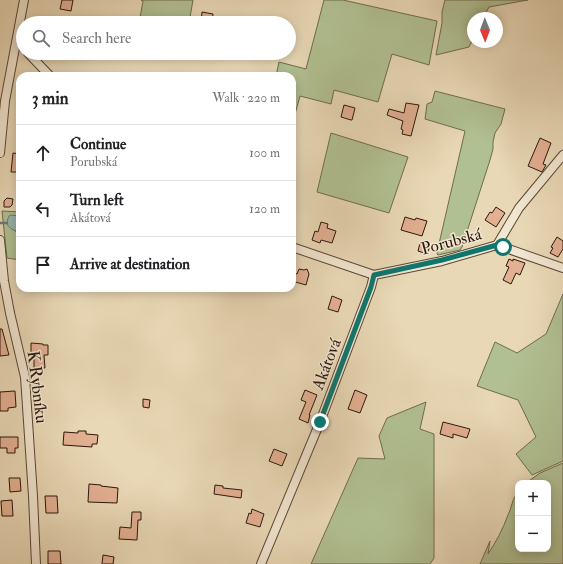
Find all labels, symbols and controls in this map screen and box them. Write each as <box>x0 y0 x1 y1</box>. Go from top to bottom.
north arrow <box>467 12 503 48</box>
search box <box>16 16 296 60</box>
icon: search <box>30 27 52 49</box>
text: Search here <box>62 29 131 48</box>
text: 3 min <box>32 88 69 109</box>
text: Walk · 220 m <box>212 90 280 106</box>
text: Continue <box>70 135 126 154</box>
icon: ahead <box>32 142 54 164</box>
text: 100 m <box>249 145 280 161</box>
text: Porubská <box>70 154 117 170</box>
text: Turn left <box>70 191 124 210</box>
icon: left <box>32 198 54 220</box>
text: 120 m <box>249 201 280 217</box>
text: Akátová <box>70 210 111 226</box>
street label: Porubská <box>419 223 485 260</box>
route start <box>494 238 512 256</box>
icon: arrive <box>32 254 54 276</box>
text: Arrive at destination <box>70 255 190 274</box>
street label: Akátová <box>307 334 346 394</box>
street label: K Rybníku <box>22 349 52 425</box>
route end <box>311 413 329 431</box>
map controls <box>515 480 551 552</box>
button: + <box>515 480 551 516</box>
button: − <box>515 516 551 552</box>

